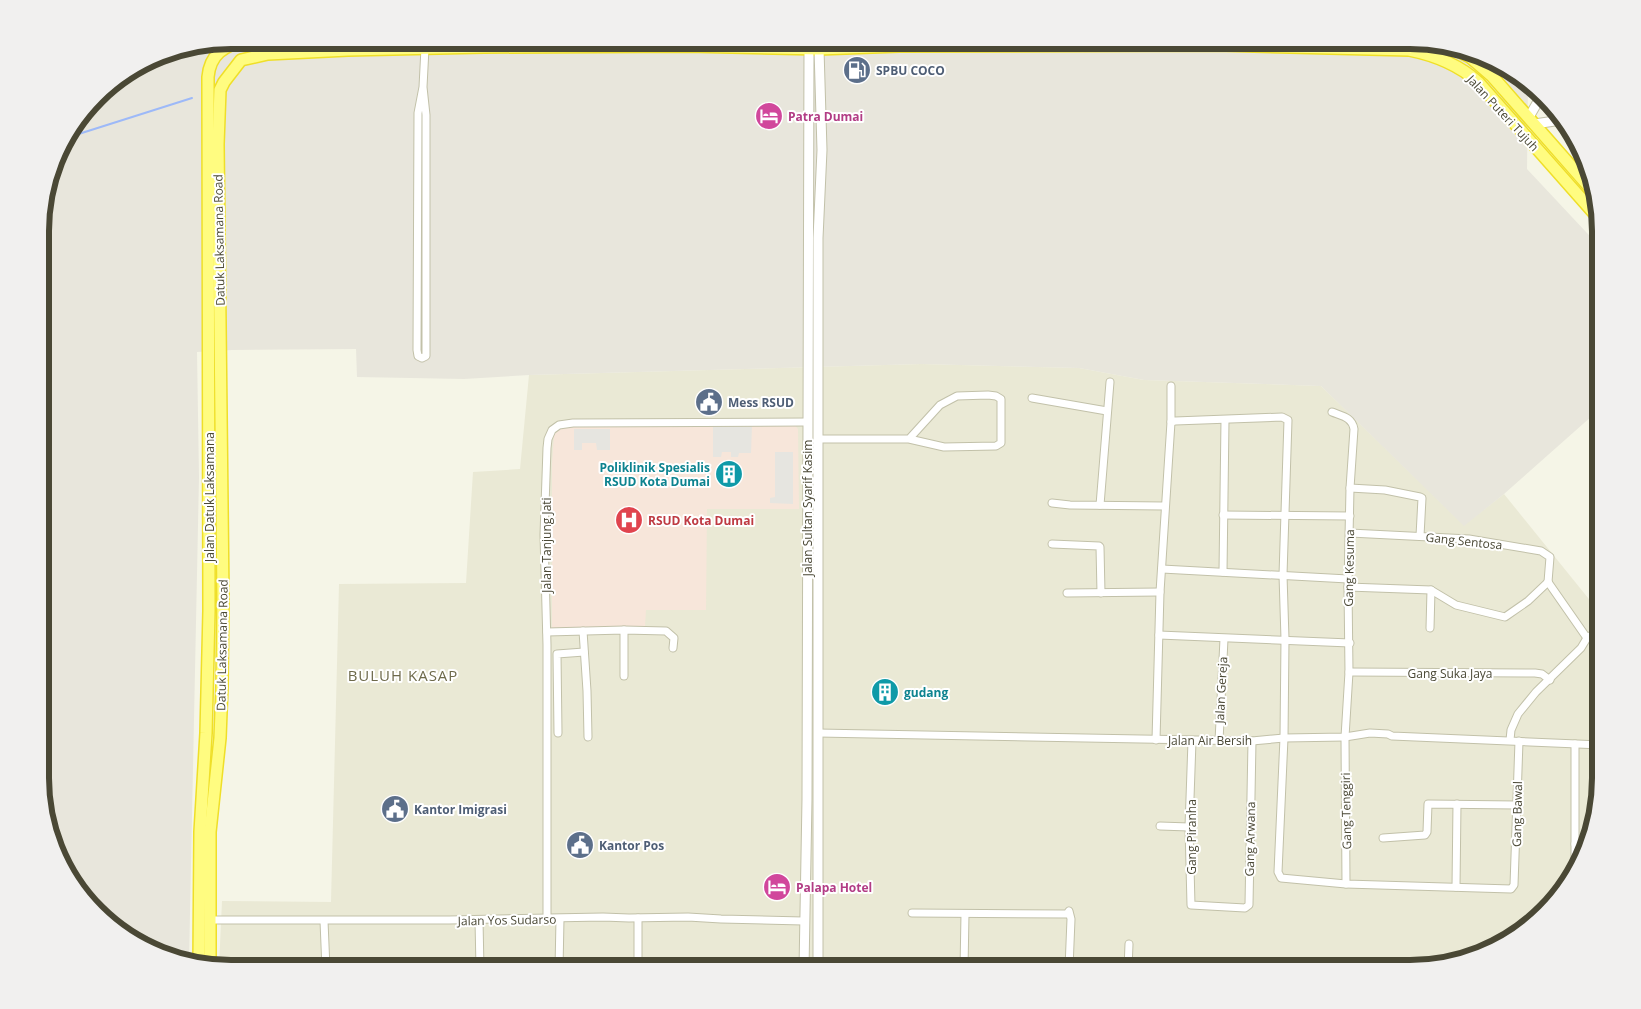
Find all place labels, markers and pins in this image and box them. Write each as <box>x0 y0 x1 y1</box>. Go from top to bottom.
fuel station icon: SPBU COCO <box>842 55 872 85</box>
place label: SPBU COCO <box>876 62 945 79</box>
hotel icon: Patra Dumai <box>754 101 784 131</box>
place label: Patra Dumai <box>788 108 863 125</box>
public building icon: Mess RSUD <box>694 387 724 417</box>
place label: Mess RSUD <box>728 394 794 411</box>
place label: Poliklinik Spesialis RSUD Kota Dumai <box>599 459 710 490</box>
building icon: Poliklinik Spesialis RSUD Kota Dumai <box>714 459 744 489</box>
hospital icon: RSUD Kota Dumai <box>614 505 644 535</box>
place label: RSUD Kota Dumai <box>648 512 754 529</box>
building icon: gudang <box>870 677 900 707</box>
place label: gudang <box>904 684 948 701</box>
public building icon: Kantor Imigrasi <box>380 794 410 824</box>
place label: Kantor Imigrasi <box>414 801 507 818</box>
public building icon: Kantor Pos <box>565 830 595 860</box>
place label: Kantor Pos <box>599 837 664 854</box>
hotel icon: Palapa Hotel <box>762 872 792 902</box>
place label: Palapa Hotel <box>796 879 872 896</box>

